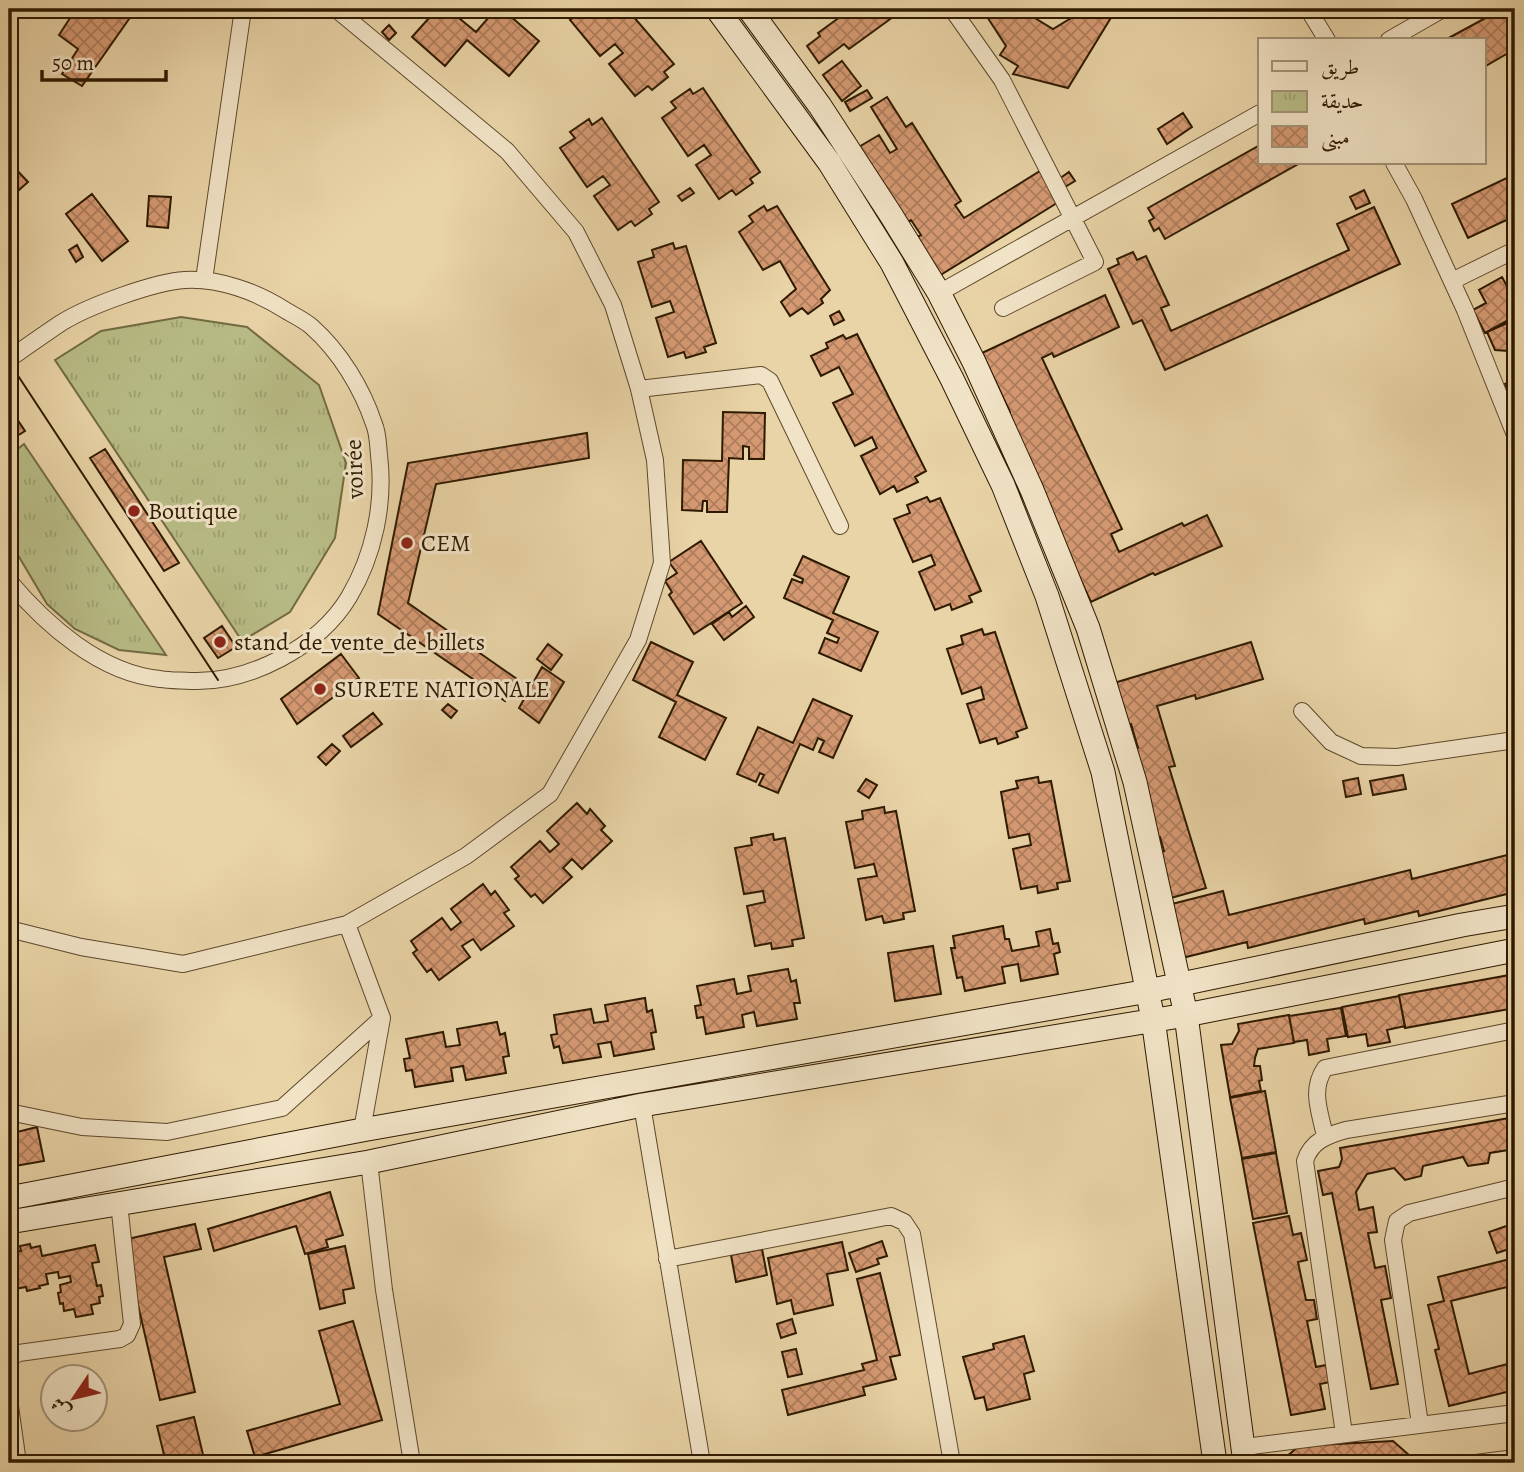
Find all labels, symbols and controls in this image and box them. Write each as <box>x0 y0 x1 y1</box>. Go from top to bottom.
scale bar <box>42 38 166 82</box>
legend <box>1258 38 1486 164</box>
text: 50 m <box>52 49 94 77</box>
text: طريق <box>1321 53 1359 81</box>
text: حديقة <box>1321 87 1364 115</box>
text: مبنى <box>1321 123 1350 152</box>
street label: voirée <box>337 439 371 500</box>
place label: Boutique <box>148 495 238 527</box>
marker: Boutique <box>126 503 142 519</box>
place label: CEM <box>421 527 471 559</box>
marker: CEM <box>399 535 415 551</box>
place label: stand_de_vente_de_billets <box>234 626 485 658</box>
marker: stand_de_vente_de_billets <box>212 634 228 650</box>
place label: SURETE NATIONALE <box>334 673 550 705</box>
marker: SURETE NATIONALE <box>312 681 328 697</box>
north arrow <box>38 1364 108 1434</box>
text: ش <box>45 1392 77 1422</box>

